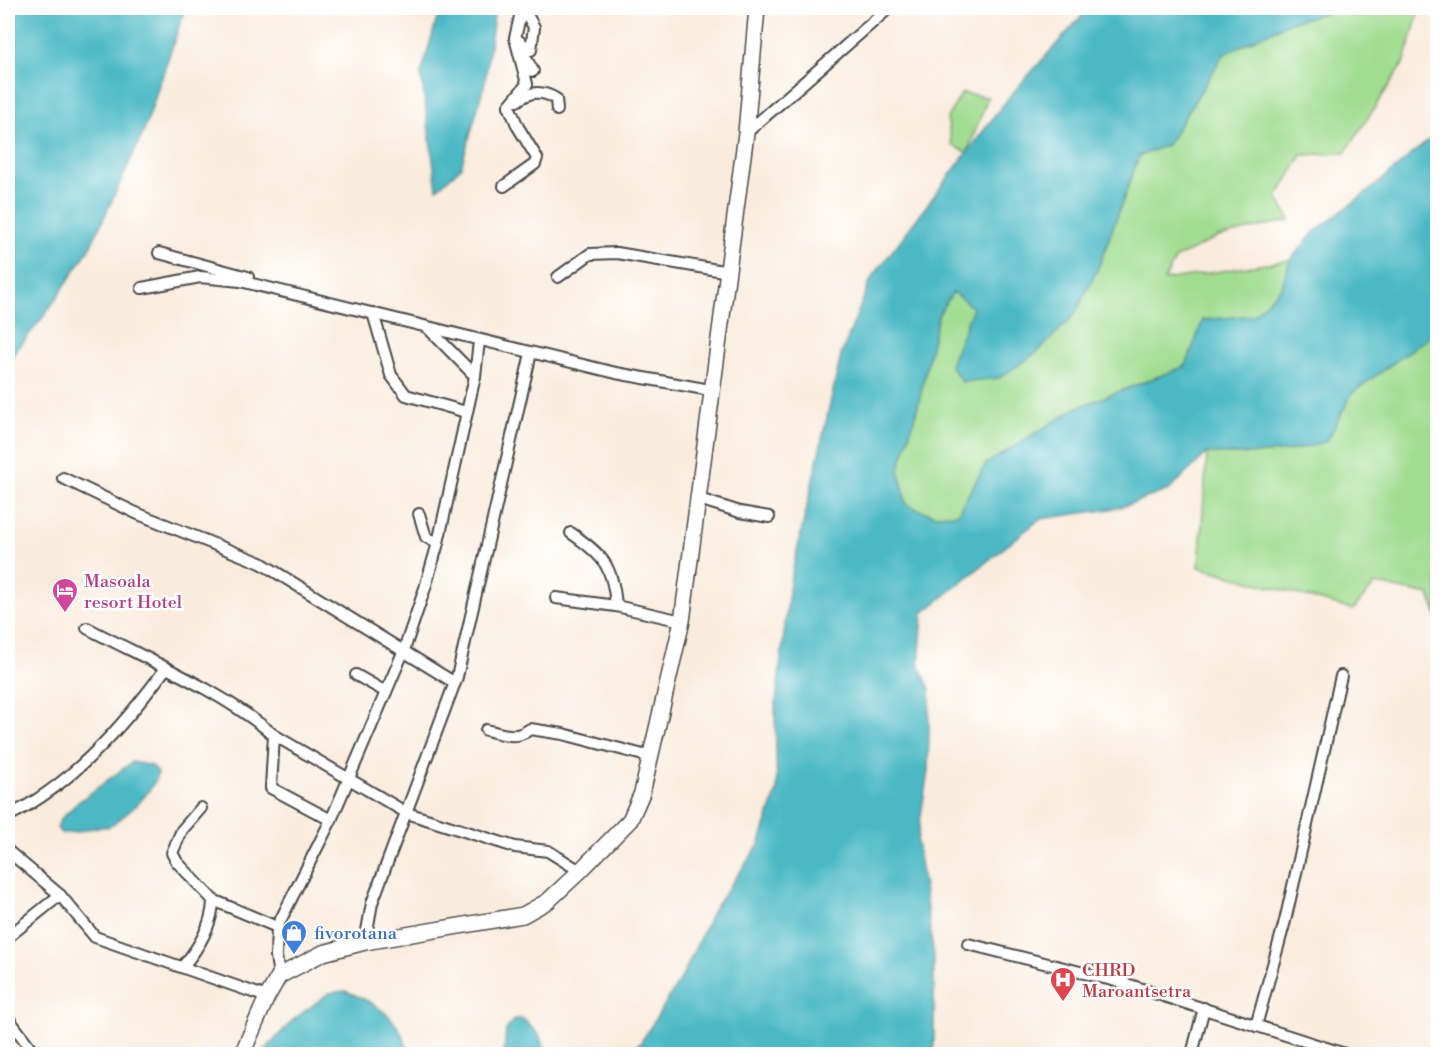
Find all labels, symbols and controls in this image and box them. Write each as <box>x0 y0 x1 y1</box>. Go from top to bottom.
place label: Masoala resort Hotel <box>84 570 183 614</box>
hotel icon: Masoala resort Hotel <box>50 576 80 614</box>
shop icon: fivorotana <box>279 918 309 956</box>
place label: fivorotana <box>314 922 398 945</box>
place label: CHRD Maroantsetra <box>1082 959 1192 1003</box>
hospital icon: CHRD Maroantsetra <box>1048 965 1078 1003</box>

